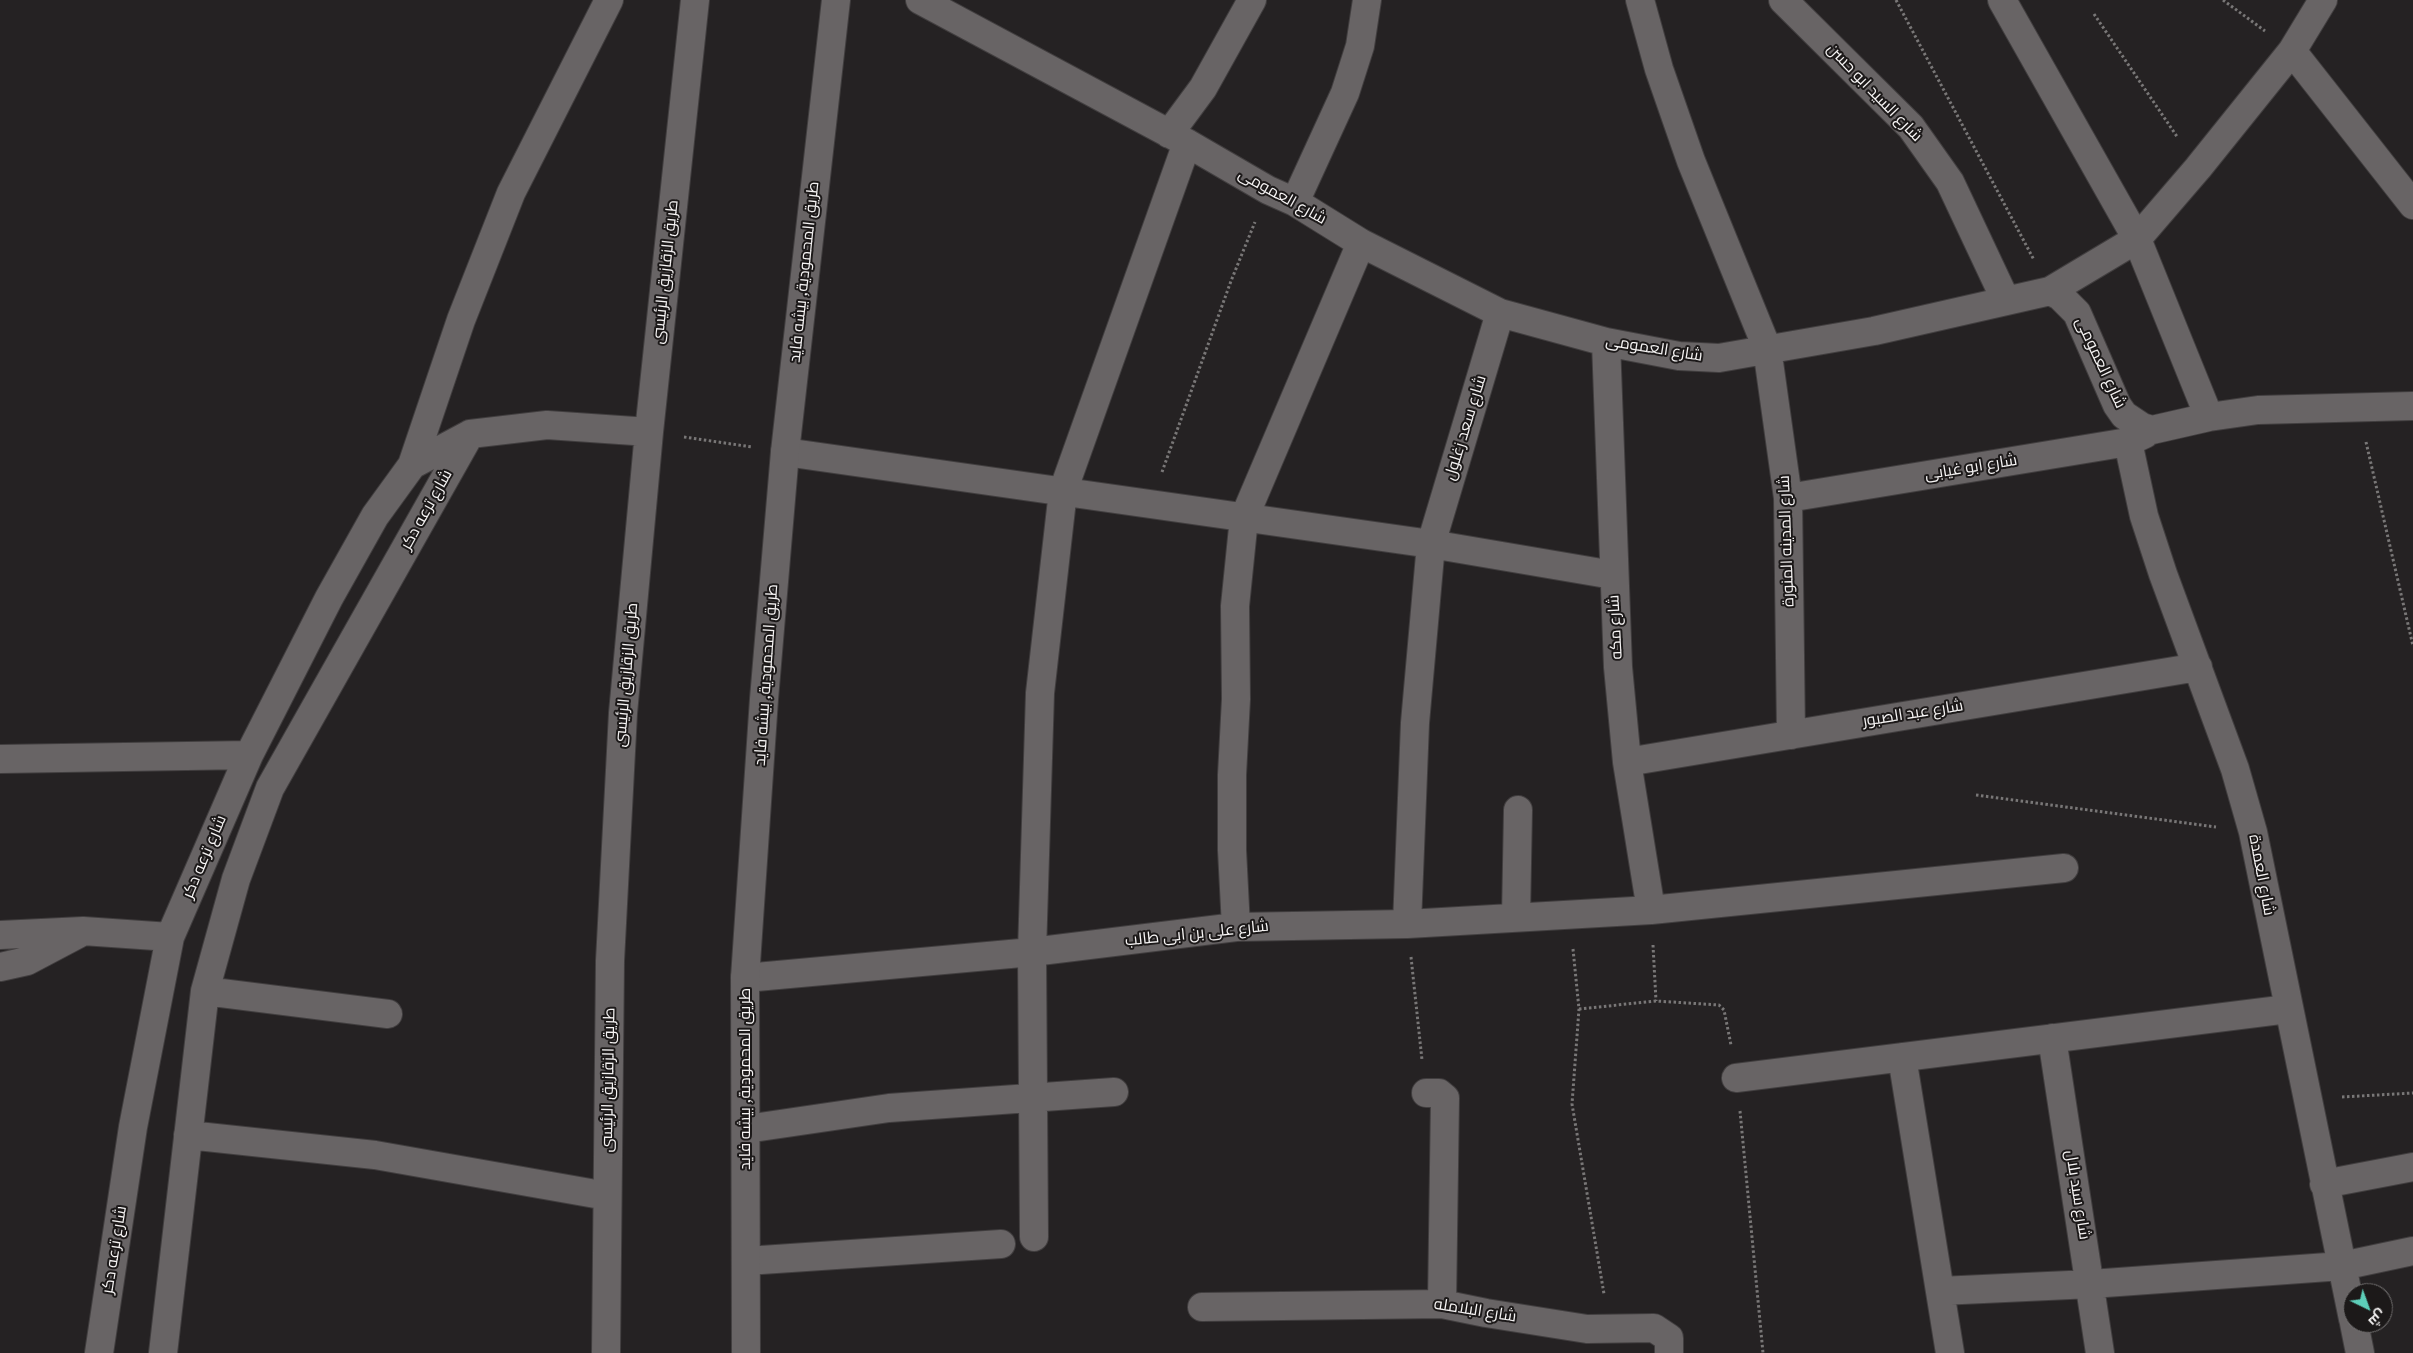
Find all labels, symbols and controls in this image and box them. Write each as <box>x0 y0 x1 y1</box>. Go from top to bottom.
street label: شارع السيد ابو حسن <box>1822 40 1926 146</box>
street label: شارع العمومى <box>1234 165 1330 229</box>
street label: طريق المحمودية, بيشه فايد <box>786 180 824 364</box>
street label: طريق الزقازيق الرئيسى <box>649 199 683 345</box>
street label: شارع العمومى <box>2071 315 2129 411</box>
street label: شارع العمومى <box>1604 332 1704 366</box>
street label: شارع سعد زغلول <box>1441 373 1491 483</box>
street label: شارع ابو غيابى <box>1923 451 2019 485</box>
street label: شارع ترعه دكر <box>397 467 457 553</box>
street label: شارع المدينه المنورة <box>1775 475 1799 607</box>
street label: طريق المحمودية, بيشه فايد <box>751 583 783 767</box>
street label: شارع مكه <box>1605 594 1627 660</box>
street label: طريق الزقازيق الرئيسى <box>611 602 643 748</box>
street label: شارع عبد الصبور <box>1861 697 1965 731</box>
street label: شارع ترعه دكر <box>179 812 231 902</box>
street label: شارع العمدة <box>2244 833 2278 917</box>
street label: شارع على بن ابى طالب <box>1124 917 1270 951</box>
street label: طريق المحمودية, بيشه فايد <box>736 988 756 1170</box>
street label: طريق الزقازيق الرئيسى <box>598 1007 620 1153</box>
street label: شارع سيد بلال <box>2060 1149 2094 1241</box>
street label: شارع ترعه دكر <box>99 1205 131 1295</box>
north arrow <box>2343 1283 2393 1333</box>
street label: شارع البلامله <box>1432 1295 1518 1327</box>
text: ش <box>2364 1305 2391 1332</box>

